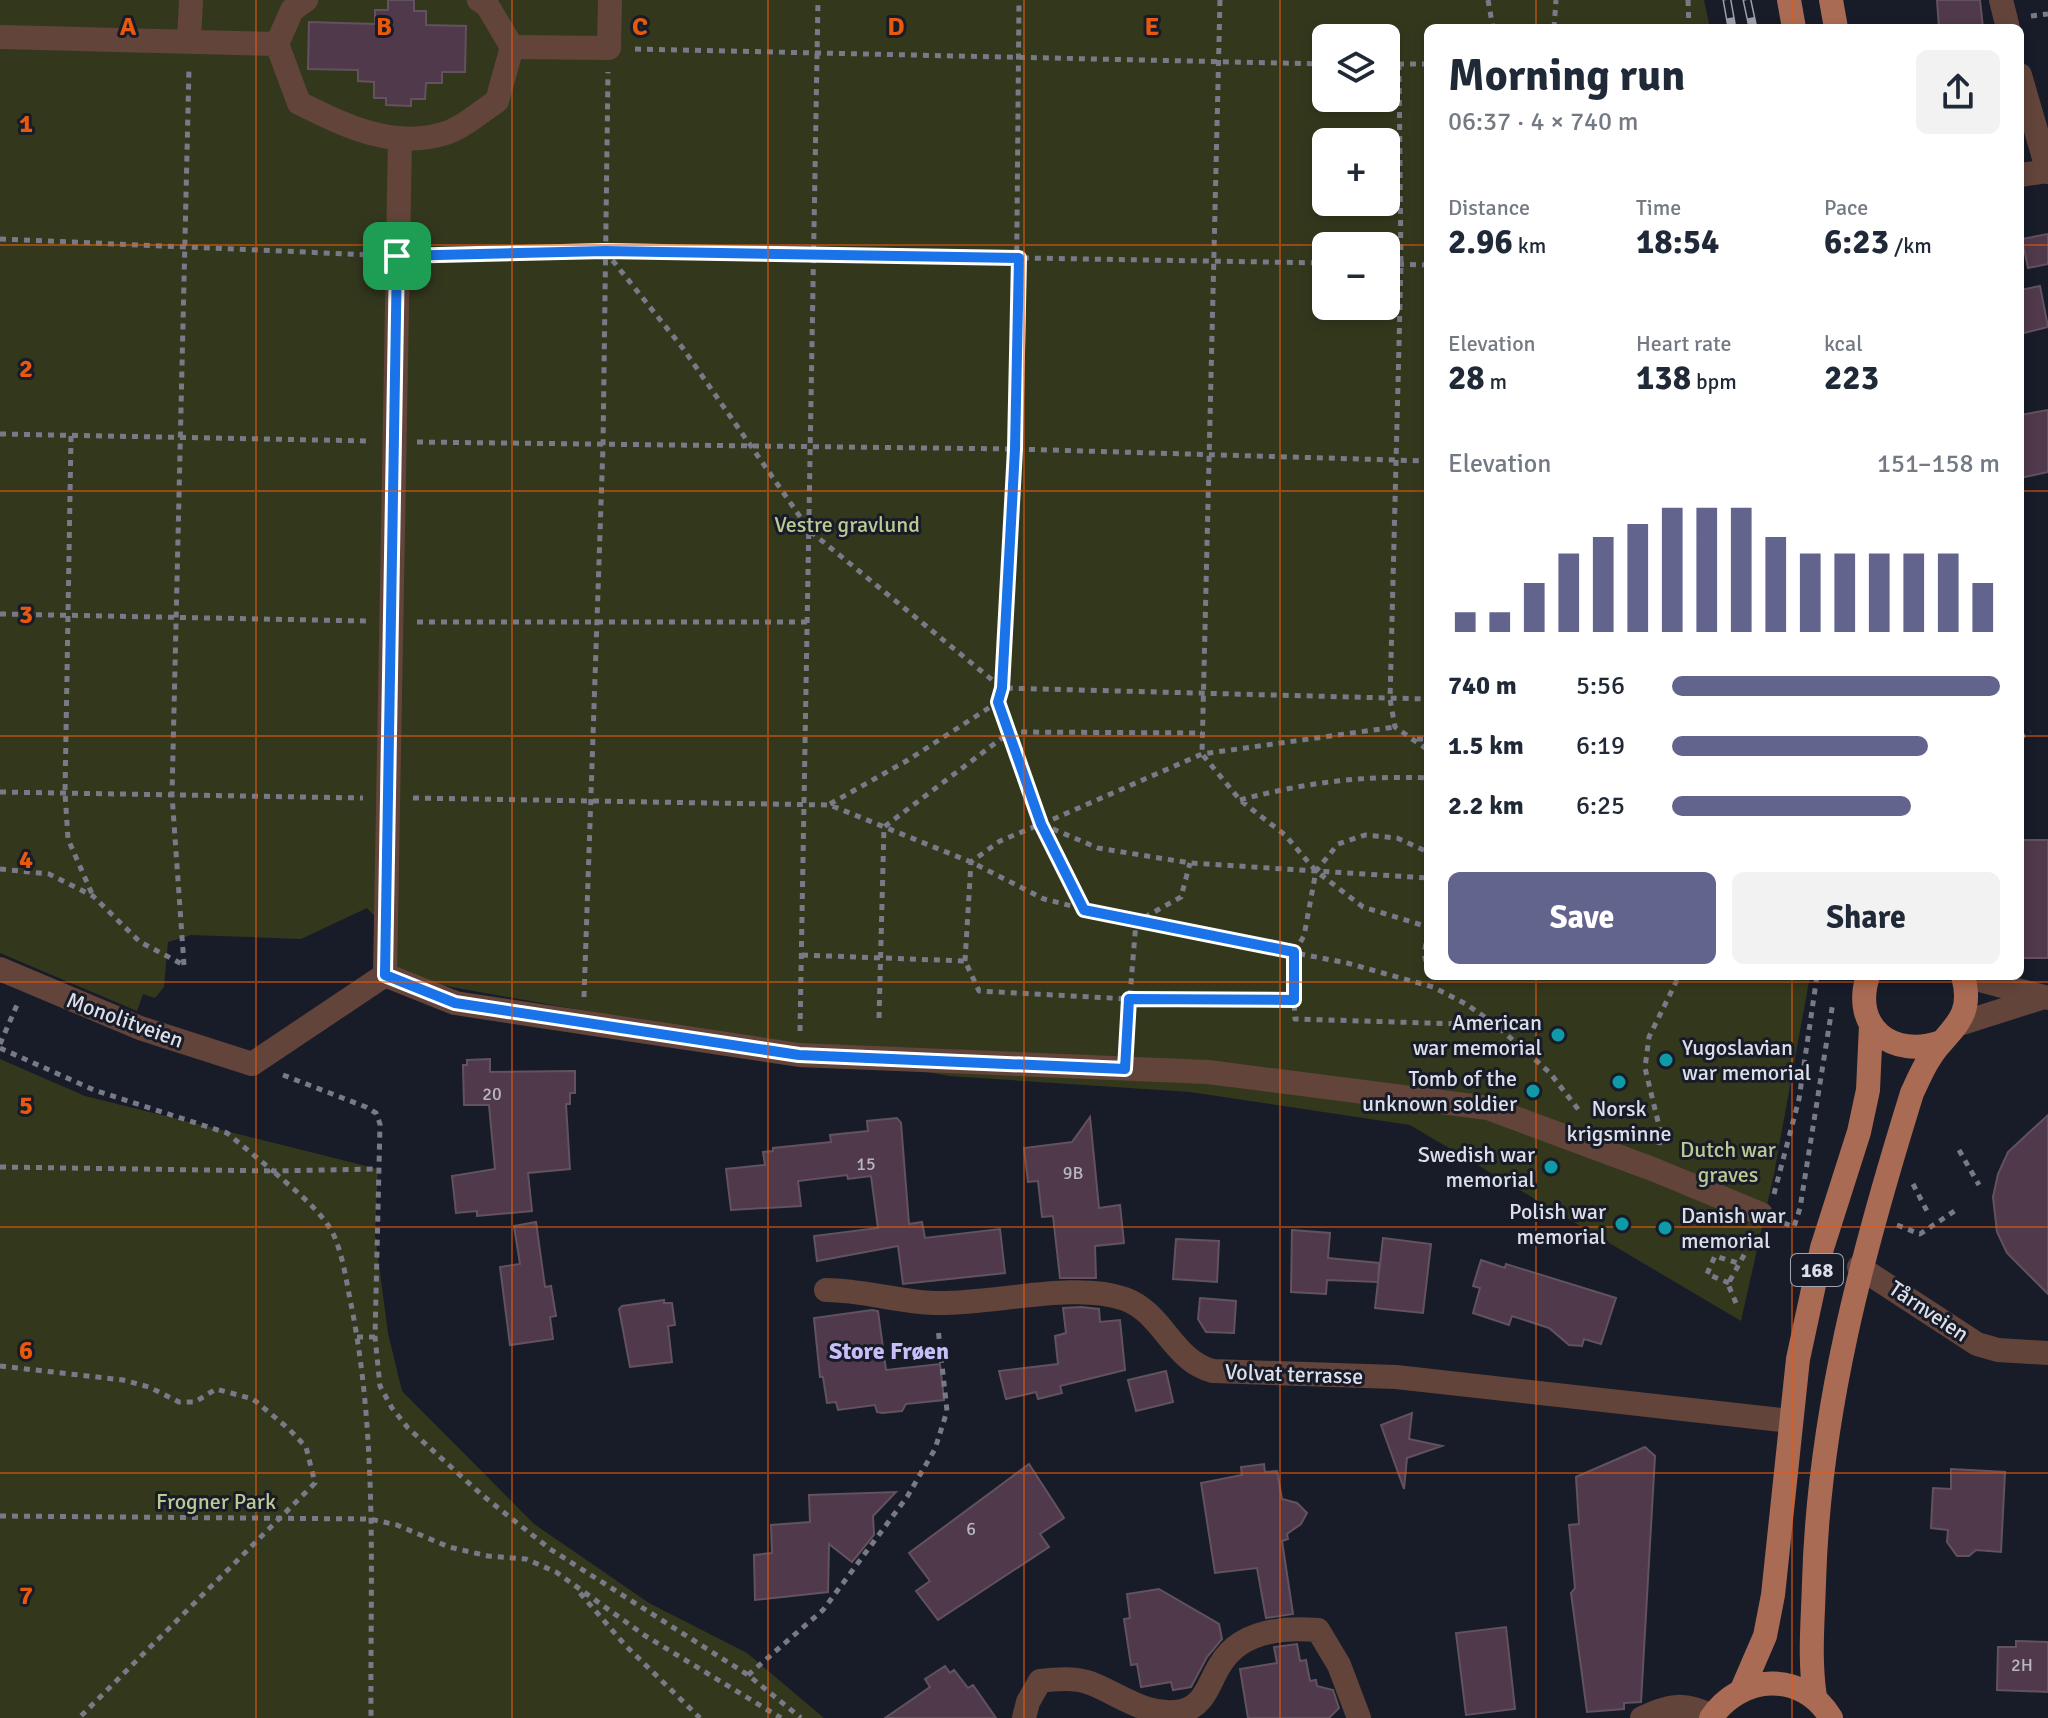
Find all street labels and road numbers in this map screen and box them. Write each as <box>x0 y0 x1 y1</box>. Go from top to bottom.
street label: Monolitveien <box>63 986 187 1054</box>
road number: 168 <box>1791 1254 1843 1286</box>
street label: Tårnveien <box>1884 1275 1974 1347</box>
street label: Volvat terrasse <box>1224 1358 1364 1390</box>

